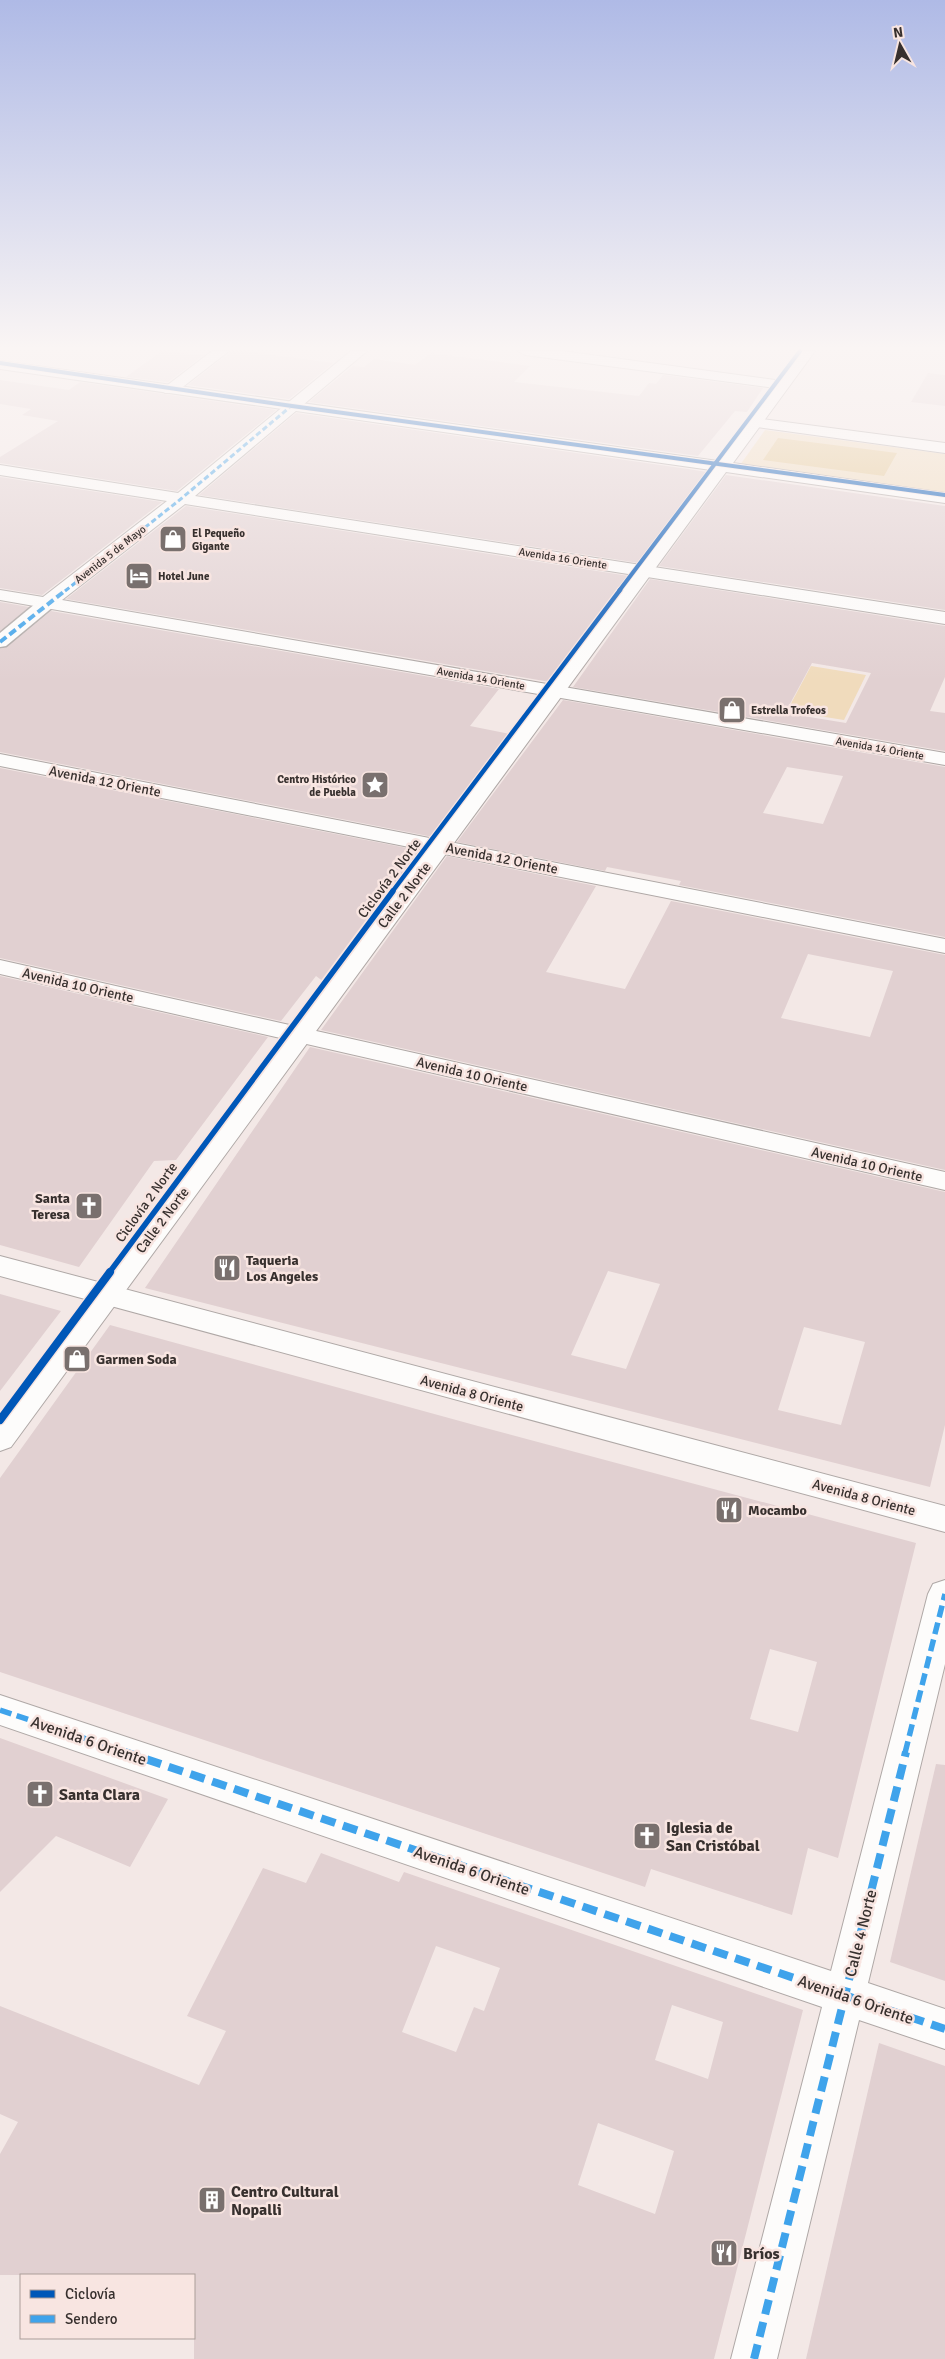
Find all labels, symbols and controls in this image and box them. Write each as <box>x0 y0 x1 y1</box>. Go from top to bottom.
north arrow <box>875 20 925 70</box>
text: N <box>892 24 904 42</box>
street label: Avenida 5 de Mayo <box>72 522 149 586</box>
shop icon: El Pequeño Gigante <box>158 524 188 554</box>
place label: El Pequeño Gigante <box>192 527 245 553</box>
street label: Avenida 16 Oriente <box>518 545 608 572</box>
hotel icon: Hotel June <box>124 561 154 591</box>
place label: Hotel June <box>158 570 210 583</box>
street label: Avenida 14 Oriente <box>436 664 526 693</box>
shop icon: Estrella Trofeos <box>717 695 747 725</box>
place label: Estrella Trofeos <box>751 704 826 717</box>
street label: Avenida 14 Oriente <box>835 734 925 763</box>
street label: Avenida 12 Oriente <box>48 762 162 801</box>
place icon: Centro Histórico de Puebla <box>360 770 390 800</box>
place label: Centro Histórico de Puebla <box>277 773 356 799</box>
street label: Ciclovía 2 Norte <box>354 835 425 921</box>
street label: Avenida 12 Oriente <box>445 839 559 878</box>
street label: Calle 2 Norte <box>374 859 435 932</box>
street label: Avenida 10 Oriente <box>21 964 135 1007</box>
street label: Avenida 10 Oriente <box>415 1053 529 1096</box>
street label: Avenida 10 Oriente <box>810 1143 924 1186</box>
street label: Ciclovía 2 Norte <box>112 1159 181 1246</box>
street label: Calle 2 Norte <box>132 1184 193 1257</box>
place label: Santa Teresa <box>31 1190 70 1223</box>
church icon: Santa Teresa <box>74 1191 104 1221</box>
place label: Taqueria Los Angeles <box>246 1252 318 1285</box>
restaurant icon: Taqueria Los Angeles <box>212 1253 242 1283</box>
shop icon: Garmen Soda <box>62 1344 92 1374</box>
place label: Garmen Soda <box>96 1351 177 1368</box>
street label: Avenida 8 Oriente <box>418 1372 525 1415</box>
street label: Avenida 8 Oriente <box>810 1476 917 1519</box>
restaurant icon: Mocambo <box>714 1495 744 1525</box>
place label: Mocambo <box>748 1502 807 1519</box>
street label: Avenida 6 Oriente <box>28 1712 149 1770</box>
church icon: Santa Clara <box>25 1779 55 1809</box>
place label: Santa Clara <box>59 1785 140 1805</box>
place label: Iglesia de San Cristóbal <box>666 1818 760 1856</box>
church icon: Iglesia de San Cristóbal <box>632 1821 662 1851</box>
street label: Avenida 6 Oriente <box>411 1842 532 1900</box>
street label: Calle 4 Norte <box>840 1888 881 1979</box>
street label: Avenida 6 Oriente <box>795 1971 916 2029</box>
place label: Centro Cultural Nopalli <box>231 2182 339 2220</box>
building icon: Centro Cultural Nopalli <box>197 2185 227 2215</box>
restaurant icon: Bríos <box>709 2238 739 2268</box>
place label: Bríos <box>743 2244 780 2264</box>
legend <box>20 2274 195 2339</box>
text: Ciclovía <box>65 2285 116 2303</box>
text: Sendero <box>65 2310 118 2328</box>

